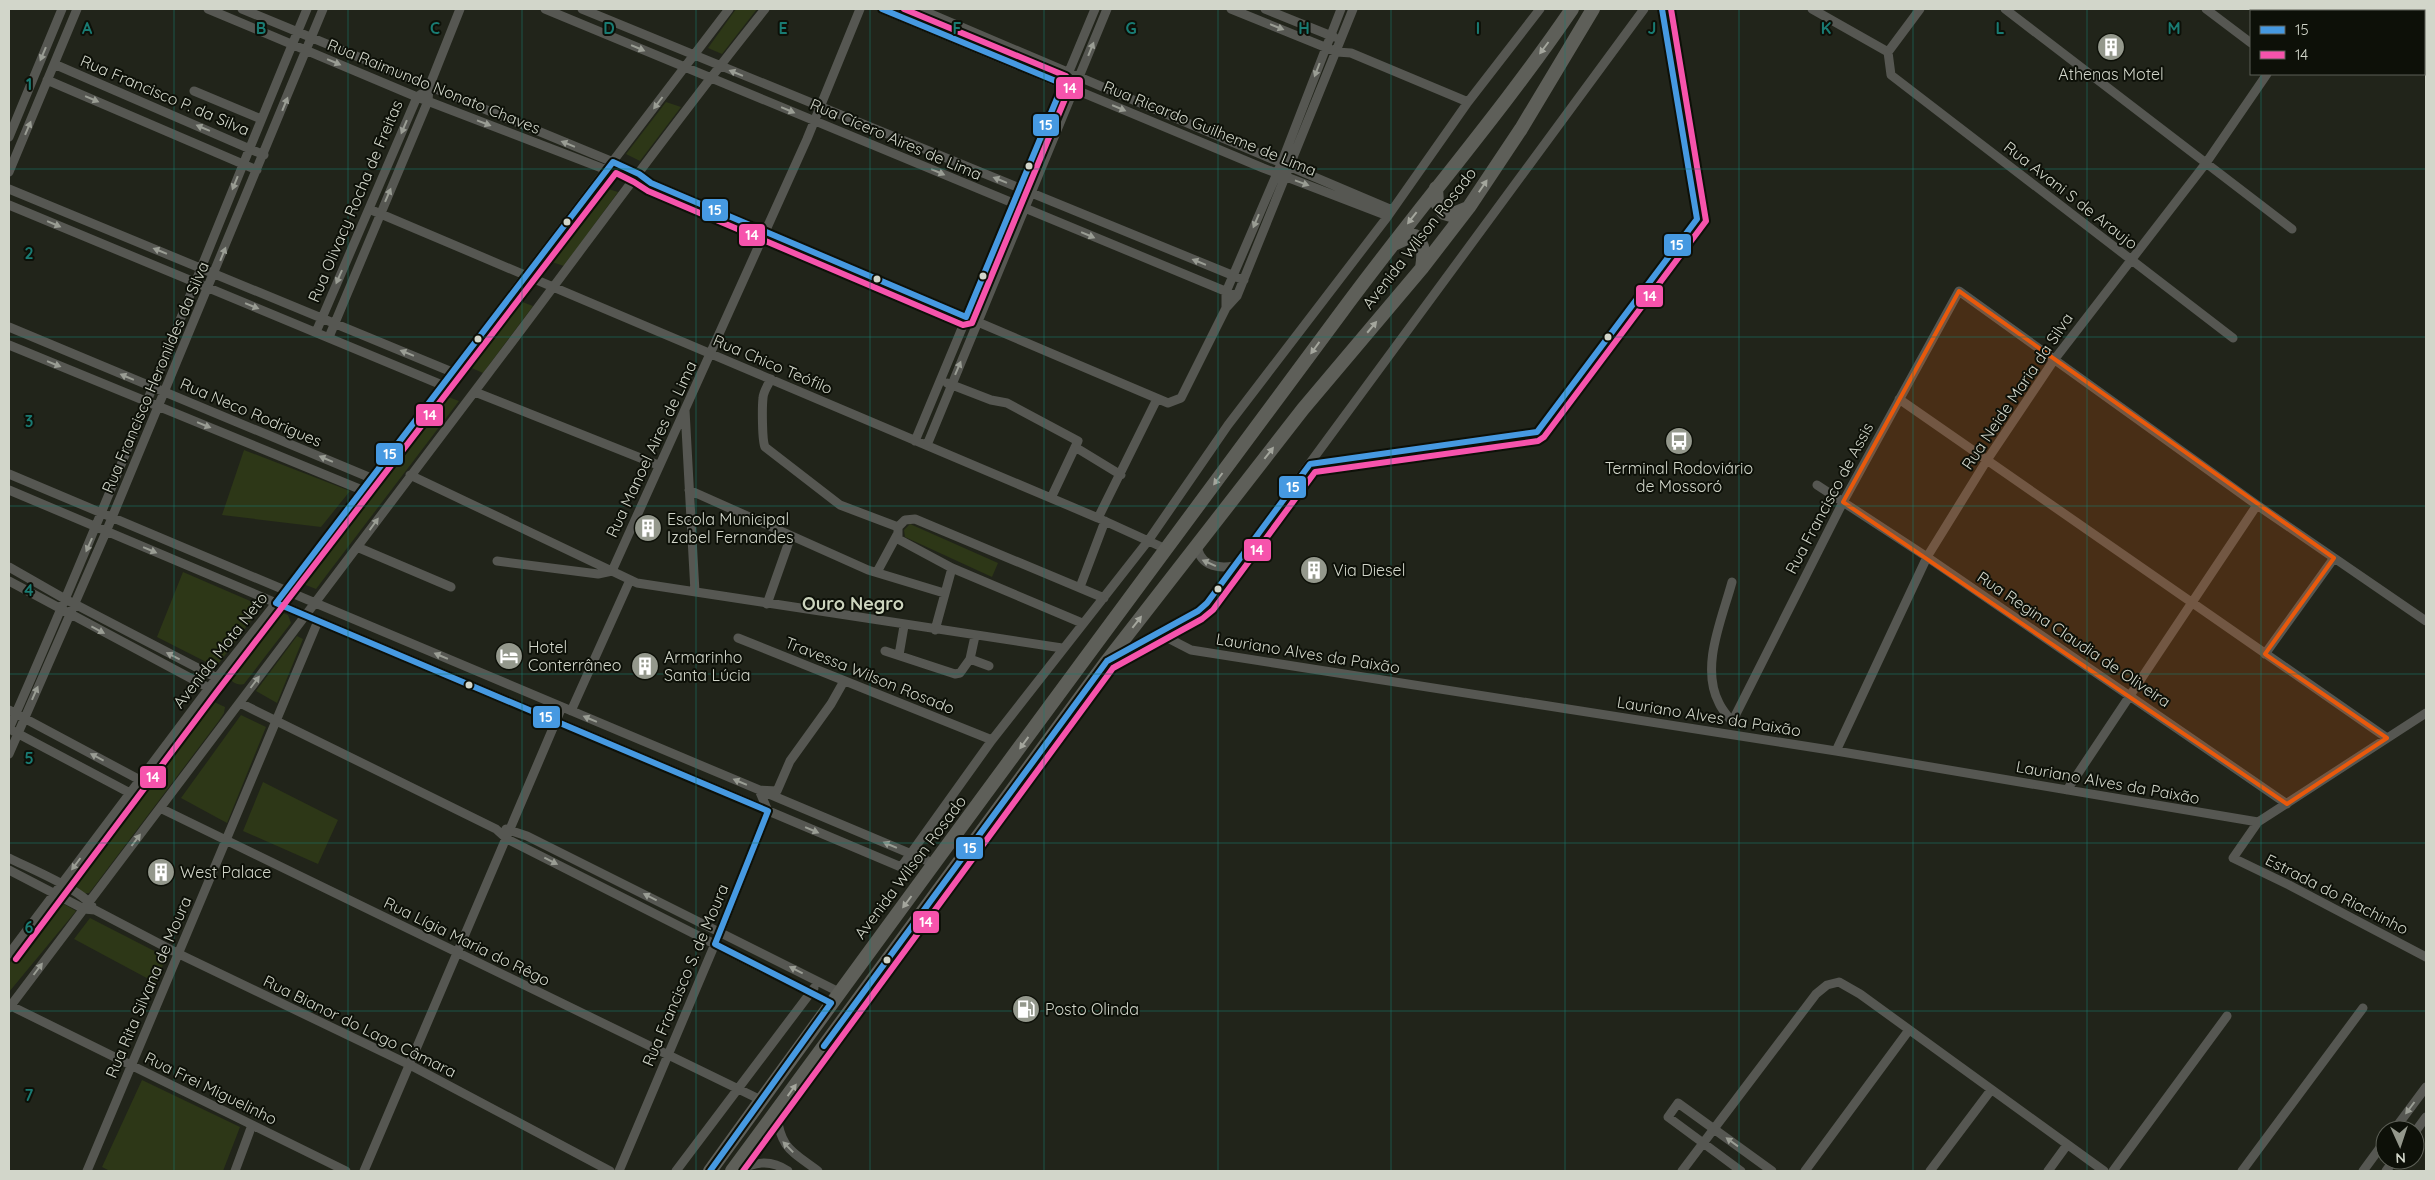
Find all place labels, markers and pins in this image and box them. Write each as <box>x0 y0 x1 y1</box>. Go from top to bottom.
building icon: Athenas Motel <box>2096 32 2126 62</box>
place label: Athenas Motel <box>2058 64 2164 84</box>
unlabelled marker <box>1024 161 1034 171</box>
unlabelled marker <box>562 217 572 227</box>
unlabelled marker <box>978 271 988 281</box>
unlabelled marker <box>872 274 882 284</box>
unlabelled marker <box>1603 332 1613 342</box>
unlabelled marker <box>473 334 483 344</box>
bus stop icon: Terminal Rodoviário de Mossoró <box>1664 426 1694 456</box>
place label: Terminal Rodoviário de Mossoró <box>1605 458 1753 496</box>
place label: Escola Municipal Izabel Fernandes <box>667 509 794 547</box>
building icon: Escola Municipal Izabel Fernandes <box>633 513 663 543</box>
building icon: Via Diesel <box>1299 555 1329 585</box>
place label: Via Diesel <box>1333 560 1405 580</box>
unlabelled marker <box>1213 584 1223 594</box>
place label: Hotel Conterrâneo <box>528 637 622 675</box>
hotel icon: Hotel Conterrâneo <box>494 641 524 671</box>
place label: Armarinho Santa Lúcia <box>664 647 750 685</box>
building icon: Armarinho Santa Lúcia <box>630 651 660 681</box>
unlabelled marker <box>464 680 474 690</box>
building icon: West Palace <box>146 857 176 887</box>
place label: West Palace <box>180 862 271 882</box>
unlabelled marker <box>882 955 892 965</box>
fuel station icon: Posto Olinda <box>1011 994 1041 1024</box>
place label: Posto Olinda <box>1045 999 1139 1019</box>

